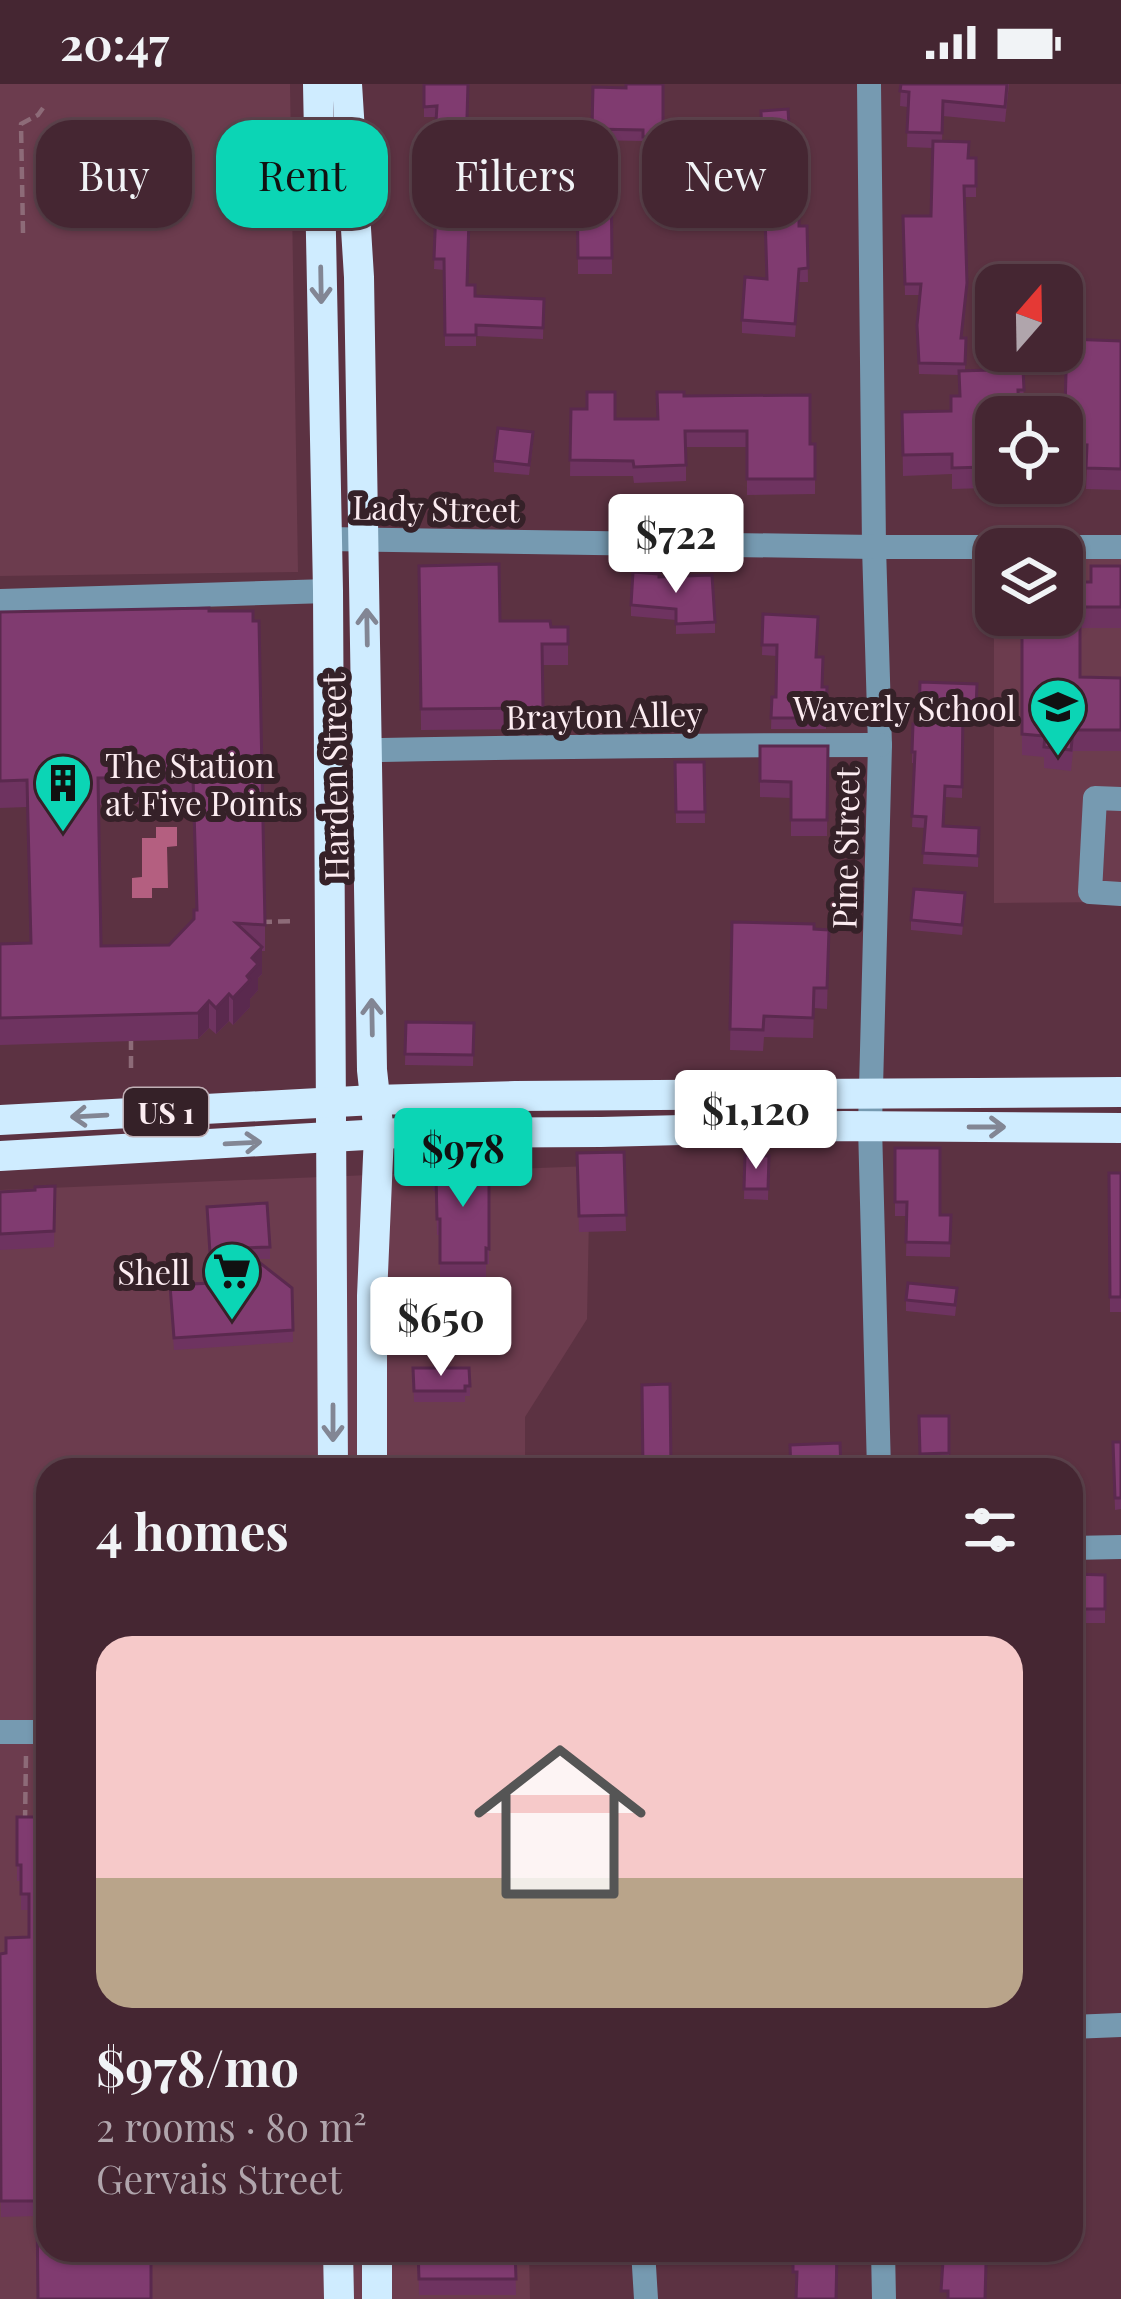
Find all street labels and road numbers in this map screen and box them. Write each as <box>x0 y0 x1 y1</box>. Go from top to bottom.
street label: Lady Street <box>352 484 521 530</box>
street label: Harden Street <box>309 671 357 881</box>
street label: Brayton Alley <box>505 690 703 738</box>
street label: Pine Street <box>821 765 867 929</box>
road number: US 1 <box>124 1088 208 1136</box>

